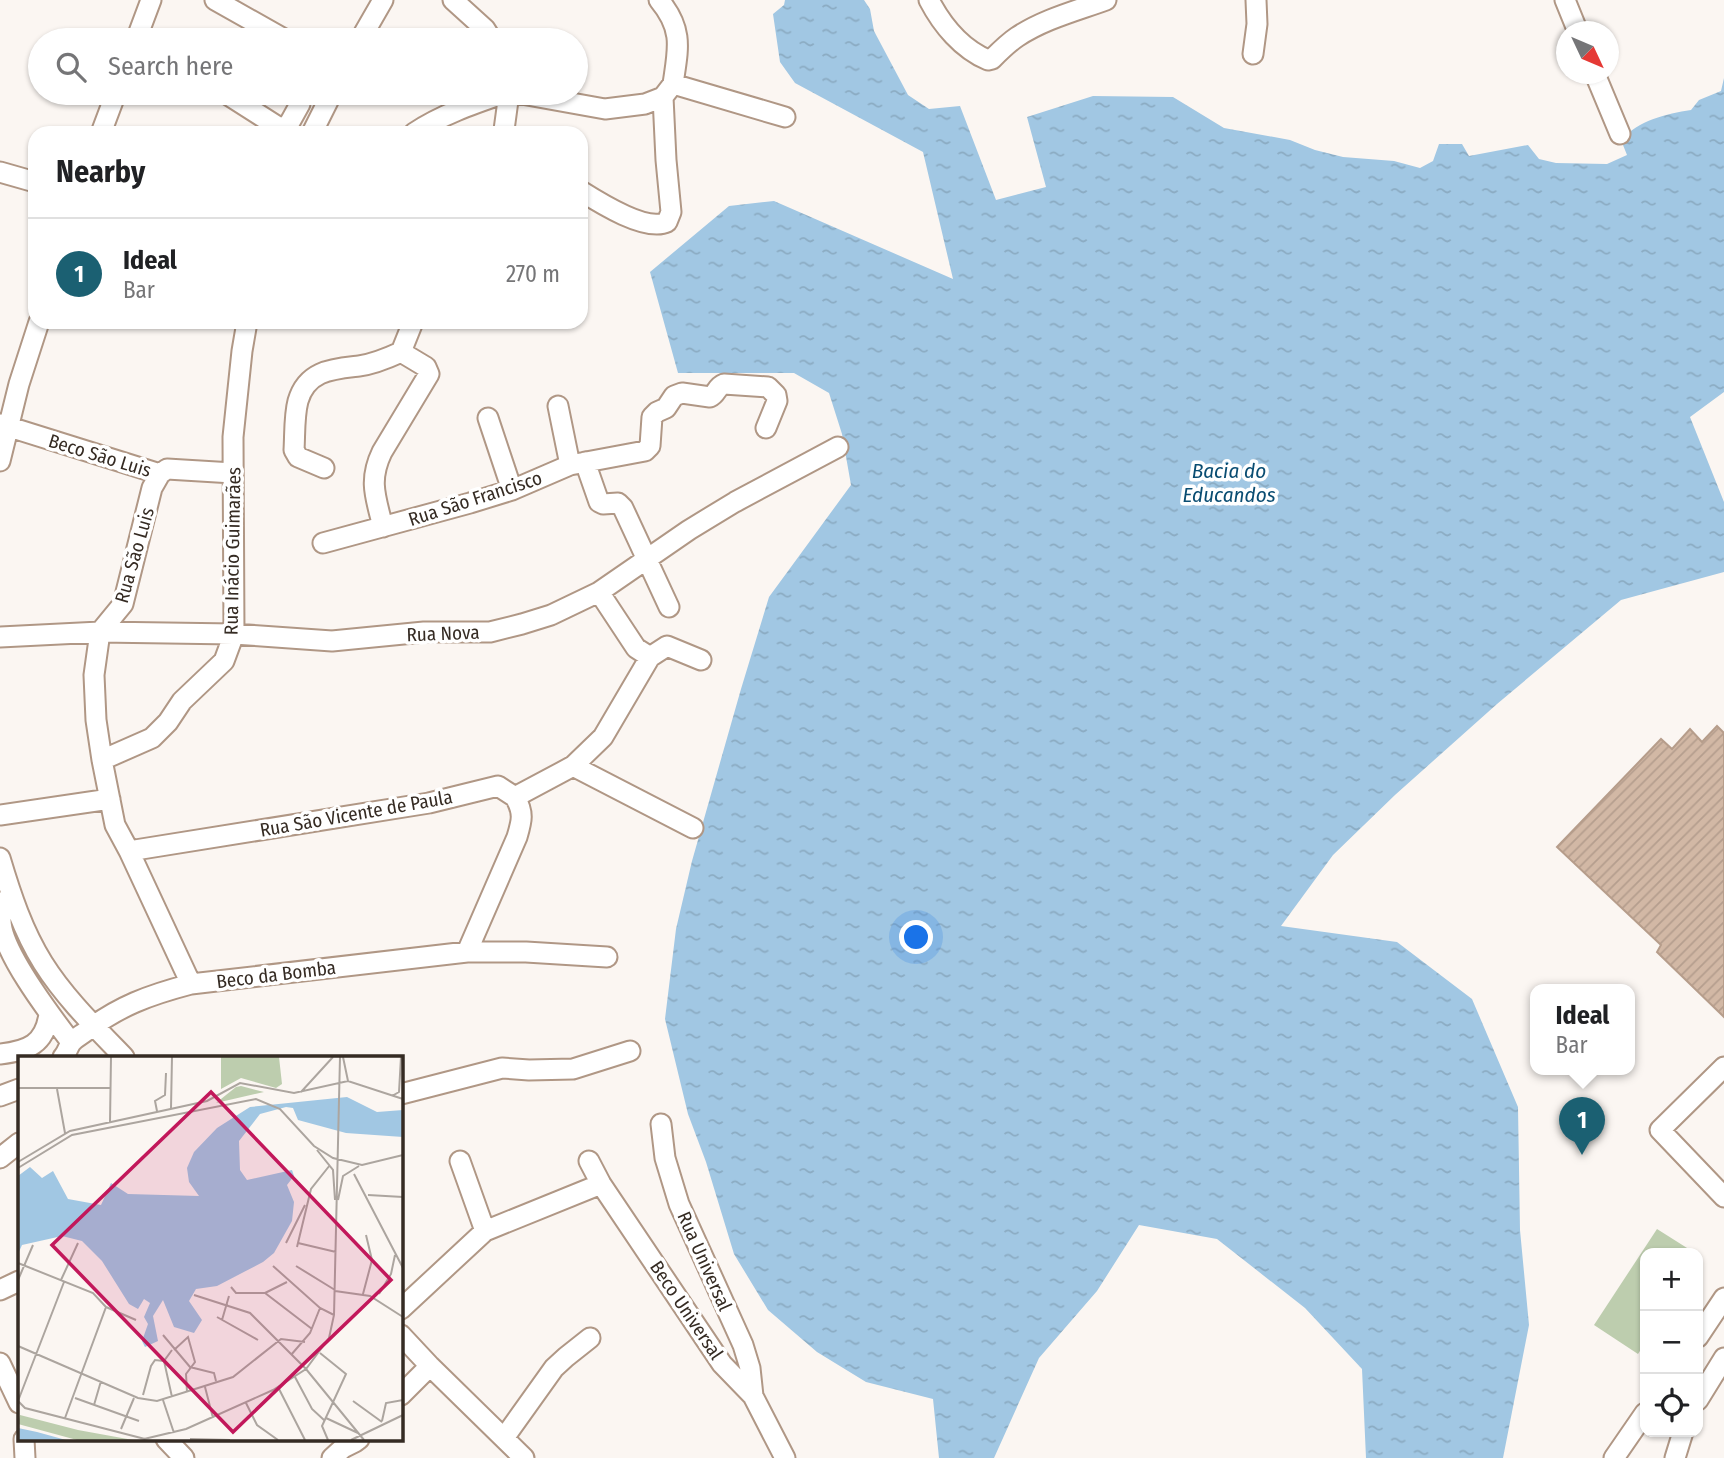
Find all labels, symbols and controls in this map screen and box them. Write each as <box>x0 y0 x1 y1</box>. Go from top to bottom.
north arrow <box>1556 21 1619 84</box>
search box <box>28 28 588 105</box>
icon: search <box>52 48 90 86</box>
text: Search here <box>108 51 233 82</box>
text: Nearby <box>56 154 145 190</box>
text: Ideal <box>123 245 177 276</box>
text: 1 <box>74 260 84 288</box>
text: 270 m <box>506 260 560 288</box>
text: Bar <box>123 276 155 304</box>
street label: Beco São Luis <box>46 429 154 482</box>
water label: Bacia do Educandos <box>1182 458 1276 508</box>
street label: Rua São Francisco <box>405 466 545 531</box>
street label: Rua Inácio Guimarães <box>220 467 245 635</box>
street label: Rua São Luis <box>110 505 159 606</box>
street label: Rua Nova <box>406 621 480 646</box>
street label: Rua São Vicente de Paula <box>258 785 454 842</box>
your location <box>899 920 933 954</box>
street label: Beco da Bomba <box>215 956 337 993</box>
popup <box>1530 984 1635 1075</box>
text: Ideal <box>1556 1000 1609 1031</box>
text: Bar <box>1556 1031 1587 1059</box>
inset map <box>18 1056 402 1440</box>
pin: 1 <box>1559 1097 1605 1155</box>
street label: Rua Universal <box>672 1208 737 1314</box>
map controls <box>1640 1248 1703 1437</box>
button: + <box>1640 1248 1703 1311</box>
street label: Beco Universal <box>645 1256 728 1364</box>
button: − <box>1640 1311 1703 1374</box>
button: locate <box>1640 1374 1703 1437</box>

